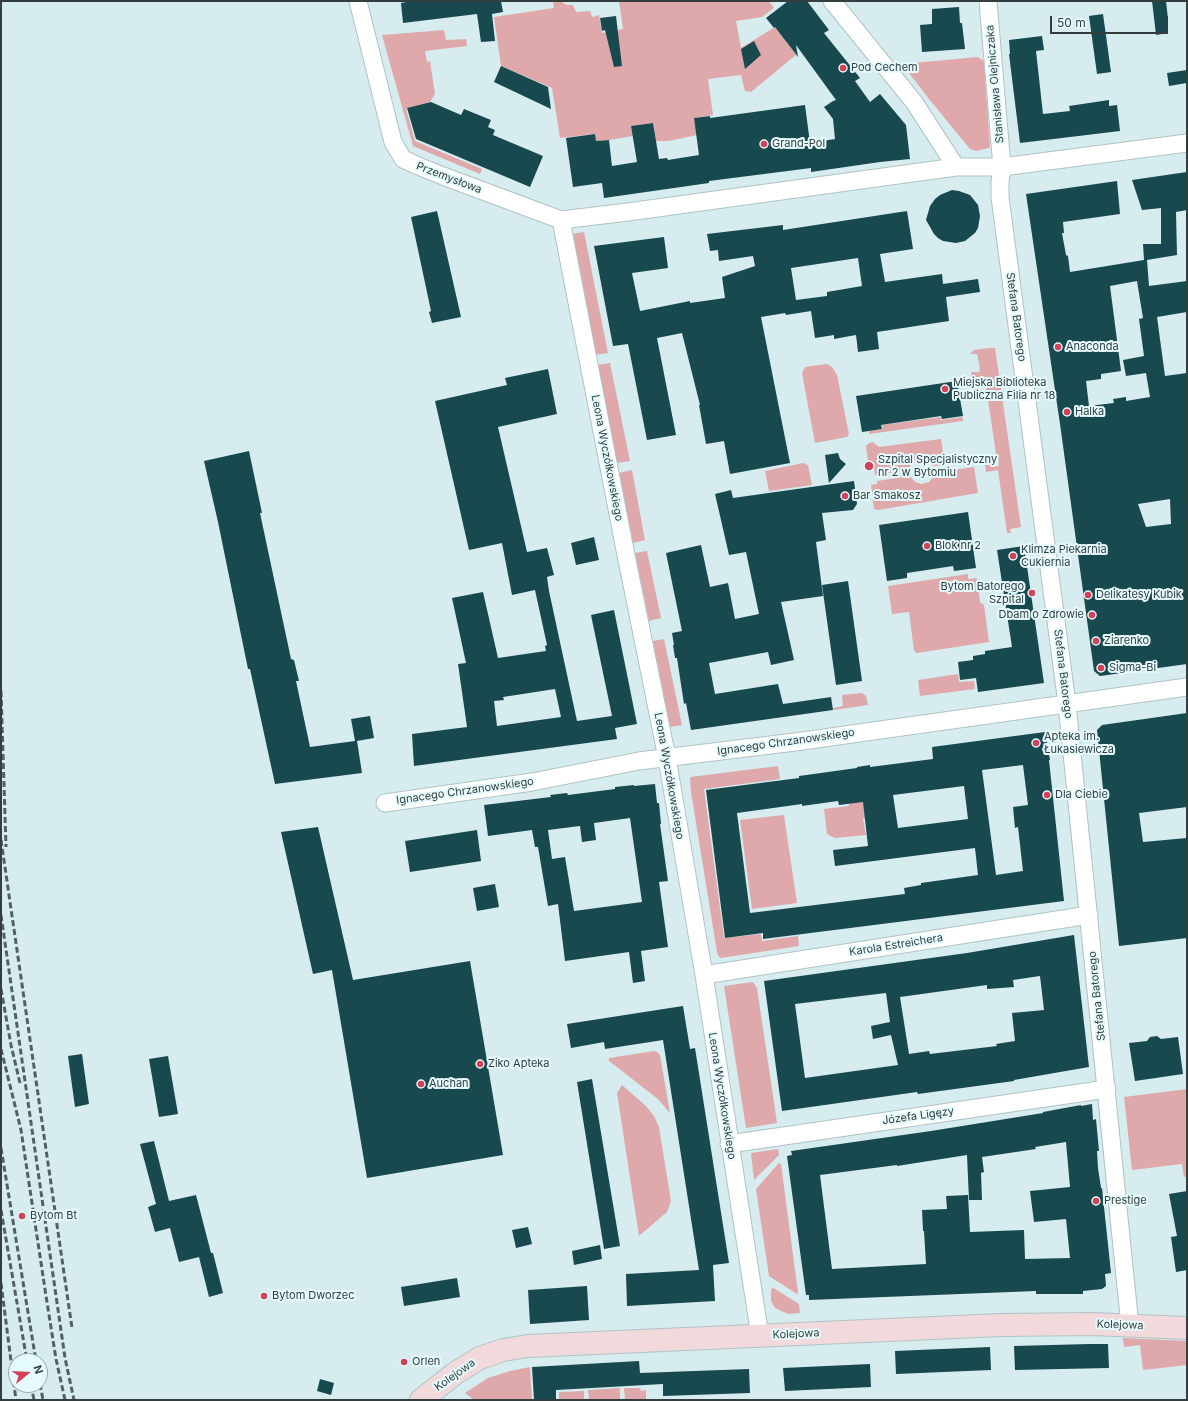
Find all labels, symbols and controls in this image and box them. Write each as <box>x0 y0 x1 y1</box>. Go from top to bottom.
scale bar <box>1052 8 1170 34</box>
text: 50 m <box>1057 15 1086 30</box>
street label: Stanisława Olejniczaka <box>983 24 1007 144</box>
place label: Pod Cechem <box>851 61 918 75</box>
marker: Pod Cechem <box>838 63 848 73</box>
place label: Grand-Pol <box>772 137 825 151</box>
marker: Grand-Pol <box>759 139 769 149</box>
street label: Przemysłowa <box>414 159 484 197</box>
street label: Stefana Batorego <box>1003 272 1029 362</box>
place label: Anaconda <box>1066 340 1119 354</box>
marker: Anaconda <box>1053 342 1063 352</box>
place label: Miejska Biblioteka Publiczna Filia nr 18 <box>953 376 1055 402</box>
marker: Miejska Biblioteka Publiczna Filia nr 18 <box>940 384 950 394</box>
street label: Leona Wyczółkowskiego <box>588 394 626 522</box>
place label: Halka <box>1075 405 1104 419</box>
marker: Halka <box>1062 407 1072 417</box>
place label: Szpital Specjalistyczny nr 2 w Bytomiu <box>878 453 997 479</box>
marker: Szpital Specjalistyczny nr 2 w Bytomiu <box>863 460 875 472</box>
place label: Bar Smakosz <box>853 489 921 503</box>
marker: Bar Smakosz <box>840 491 850 501</box>
place label: Blok nr 2 <box>935 539 981 553</box>
marker: Blok nr 2 <box>922 541 932 551</box>
place label: Klimza Piekarnia Cukiernia <box>1021 543 1107 569</box>
marker: Klimza Piekarnia Cukiernia <box>1008 551 1018 561</box>
place label: Bytom Batorego Szpital <box>940 580 1024 606</box>
marker: Bytom Batorego Szpital <box>1027 588 1037 598</box>
place label: Delikatesy Kubik <box>1096 588 1182 602</box>
marker: Delikatesy Kubik <box>1083 590 1093 600</box>
place label: Dbam o Zdrowie <box>999 608 1084 622</box>
marker: Dbam o Zdrowie <box>1087 610 1097 620</box>
street label: Stefana Batorego <box>1051 629 1075 719</box>
place label: Ziarenko <box>1104 634 1149 648</box>
marker: Ziarenko <box>1091 636 1101 646</box>
place label: Sigma-Bi <box>1109 661 1156 675</box>
marker: Sigma-Bi <box>1096 663 1106 673</box>
street label: Leona Wyczółkowskiego <box>651 712 687 840</box>
street label: Ignacego Chrzanowskiego <box>716 726 856 758</box>
place label: Apteka im. Łukasiewicza <box>1044 730 1114 756</box>
marker: Apteka im. Łukasiewicza <box>1031 738 1041 748</box>
street label: Ignacego Chrzanowskiego <box>395 775 535 807</box>
place label: Dla Ciebie <box>1055 788 1108 802</box>
marker: Dla Ciebie <box>1042 790 1052 800</box>
street label: Karola Estreichera <box>848 931 944 959</box>
street label: Stefana Batorego <box>1086 951 1108 1041</box>
street label: Leona Wyczółkowskiego <box>705 1031 739 1161</box>
place label: Ziko Apteka <box>488 1057 550 1071</box>
marker: Ziko Apteka <box>475 1059 485 1069</box>
place label: Auchan <box>429 1077 469 1091</box>
marker: Auchan <box>416 1079 426 1089</box>
street label: Józefa Ligęzy <box>881 1104 955 1128</box>
place label: Prestige <box>1104 1194 1147 1208</box>
marker: Prestige <box>1091 1196 1101 1206</box>
place label: Bytom Bt <box>30 1209 77 1223</box>
marker: Bytom Bt <box>17 1211 27 1221</box>
place label: Bytom Dworzec <box>272 1289 354 1303</box>
marker: Bytom Dworzec <box>259 1291 269 1301</box>
street label: Kolejowa <box>1096 1318 1144 1332</box>
street label: Kolejowa <box>772 1326 820 1342</box>
north arrow <box>8 1353 48 1393</box>
place label: Orlen <box>412 1355 440 1369</box>
street label: Kolejowa <box>432 1356 478 1394</box>
marker: Orlen <box>399 1357 409 1367</box>
text: N <box>31 1363 46 1376</box>

